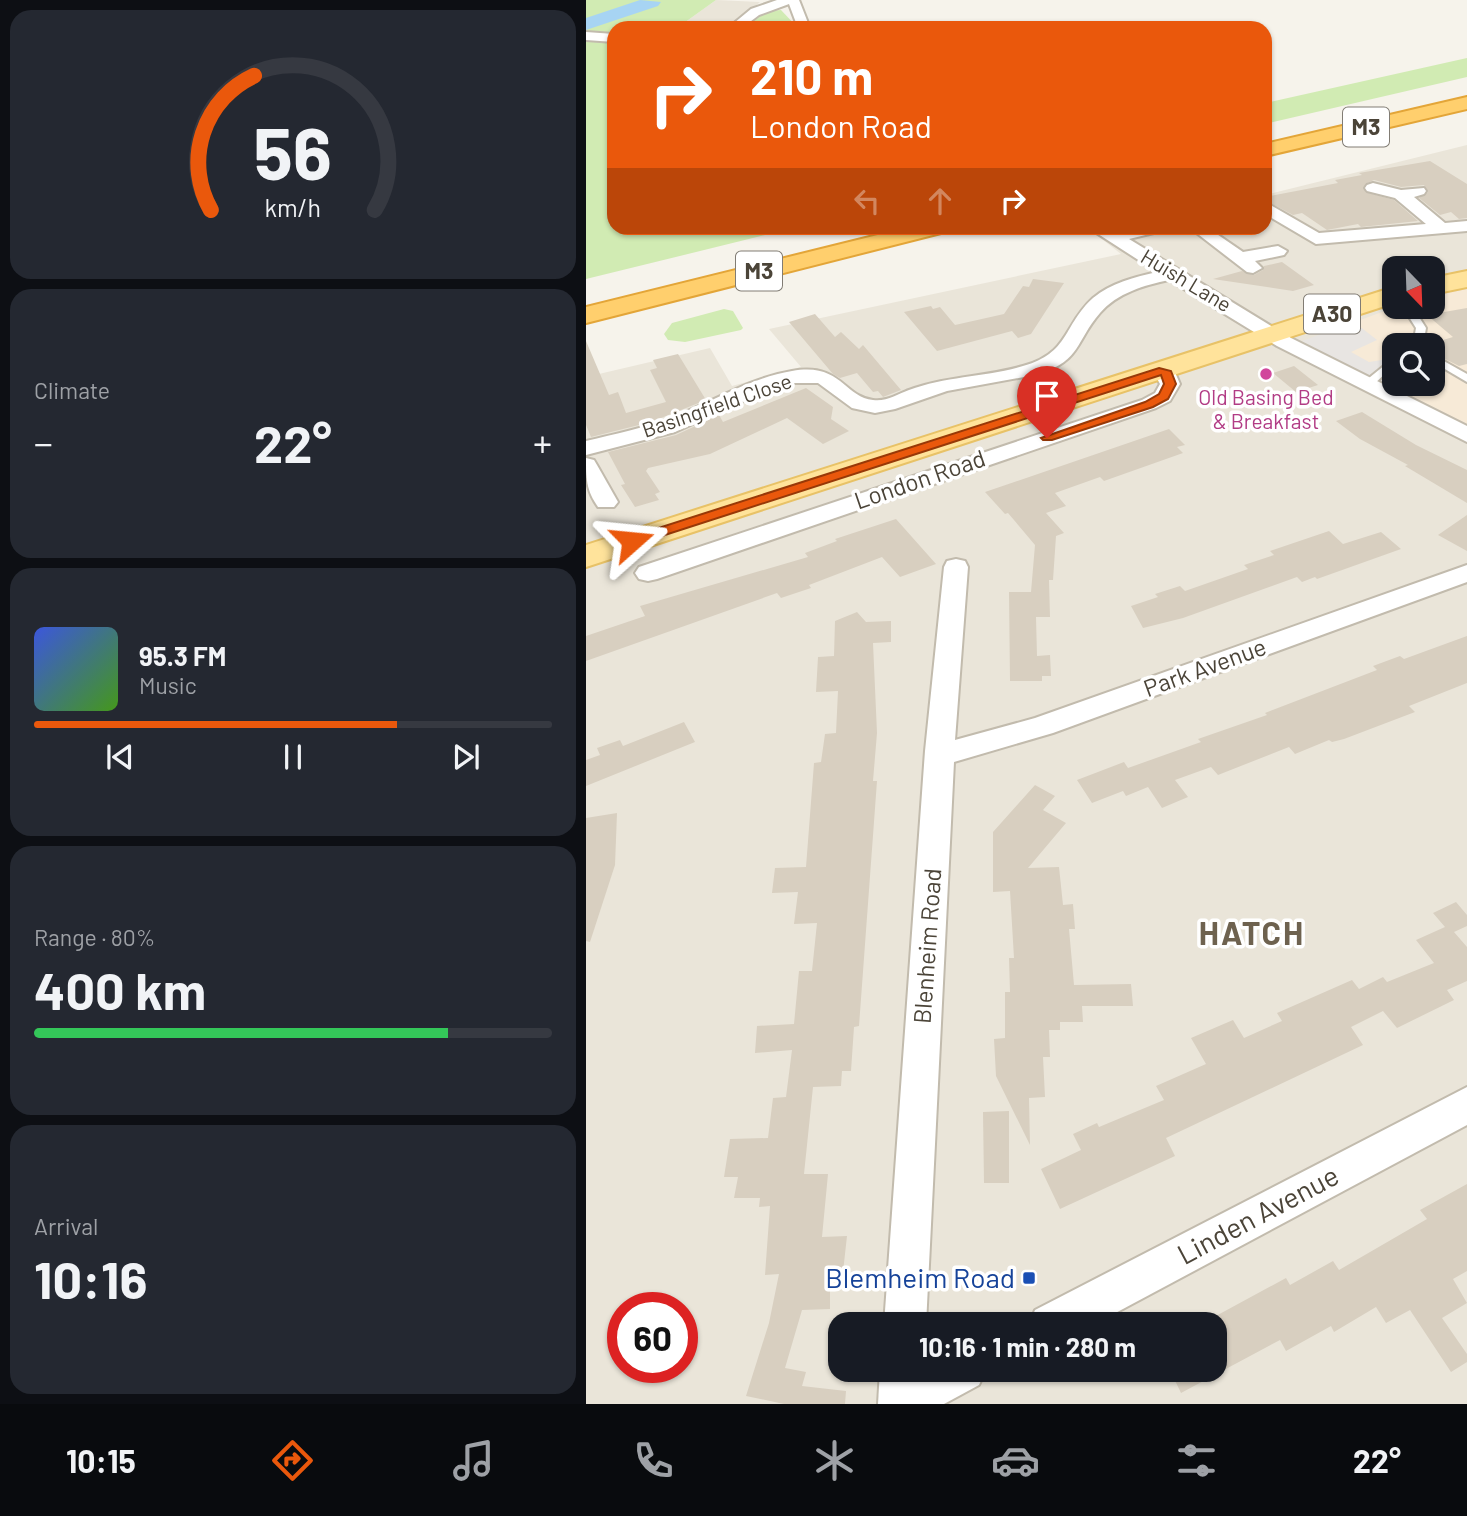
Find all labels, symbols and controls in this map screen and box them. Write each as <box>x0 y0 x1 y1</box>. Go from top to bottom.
text: 210 m <box>750 46 873 105</box>
icon: right <box>635 49 726 140</box>
text: London Road <box>750 106 932 144</box>
text: 56 <box>254 108 332 196</box>
road number: M3 <box>1343 108 1389 146</box>
icon: left <box>848 182 886 220</box>
icon: ahead <box>921 182 959 220</box>
icon: right <box>994 182 1032 220</box>
text: km/h <box>265 192 321 222</box>
street label: Huish Lane <box>1137 243 1236 316</box>
road number: M3 <box>736 252 782 290</box>
north arrow <box>1382 256 1445 318</box>
map controls <box>1382 256 1445 396</box>
road number: A30 <box>1304 294 1360 334</box>
button: search <box>1382 333 1445 396</box>
pin <box>1017 366 1077 438</box>
marker: Old Basing Bed & Breakfast <box>1258 366 1274 382</box>
street label: Basingfield Close <box>638 367 795 442</box>
text: Climate <box>34 376 110 404</box>
icon: arrive <box>1028 377 1066 415</box>
place label: Old Basing Bed & Breakfast <box>1198 384 1334 433</box>
text: 22° <box>254 411 332 473</box>
text: − <box>34 419 53 465</box>
text: + <box>533 419 552 465</box>
street label: London Road <box>850 443 989 515</box>
position arrow <box>595 504 669 578</box>
street label: Park Avenue <box>1139 631 1270 702</box>
text: 95.3 FM <box>139 640 226 671</box>
text: Music <box>139 671 197 699</box>
icon: previous <box>101 738 139 776</box>
icon: pause <box>274 738 312 776</box>
icon: next <box>447 738 485 776</box>
street label: Blenheim Road <box>907 867 946 1025</box>
district label: HATCH <box>1199 913 1305 951</box>
text: Range · 80% <box>34 923 155 951</box>
text: 400 km <box>34 958 206 1020</box>
street label: Linden Avenue <box>1171 1157 1344 1271</box>
text: Arrival <box>34 1212 98 1240</box>
text: 10:16 <box>34 1247 147 1309</box>
place label: Blemheim Road <box>825 1260 1015 1294</box>
marker: Blemheim Road <box>1021 1270 1037 1286</box>
speed limit sign: 60 <box>607 1292 698 1383</box>
text: 10:16 · 1 min · 280 m <box>919 1331 1136 1362</box>
icon: directions <box>268 1436 317 1485</box>
icon: music <box>449 1436 498 1485</box>
icon: phone <box>629 1436 678 1485</box>
icon: climate <box>810 1436 859 1485</box>
icon: car <box>991 1436 1040 1485</box>
icon: filters <box>1172 1436 1221 1485</box>
text: 10:15 <box>66 1441 136 1479</box>
text: 22° <box>1353 1441 1401 1479</box>

